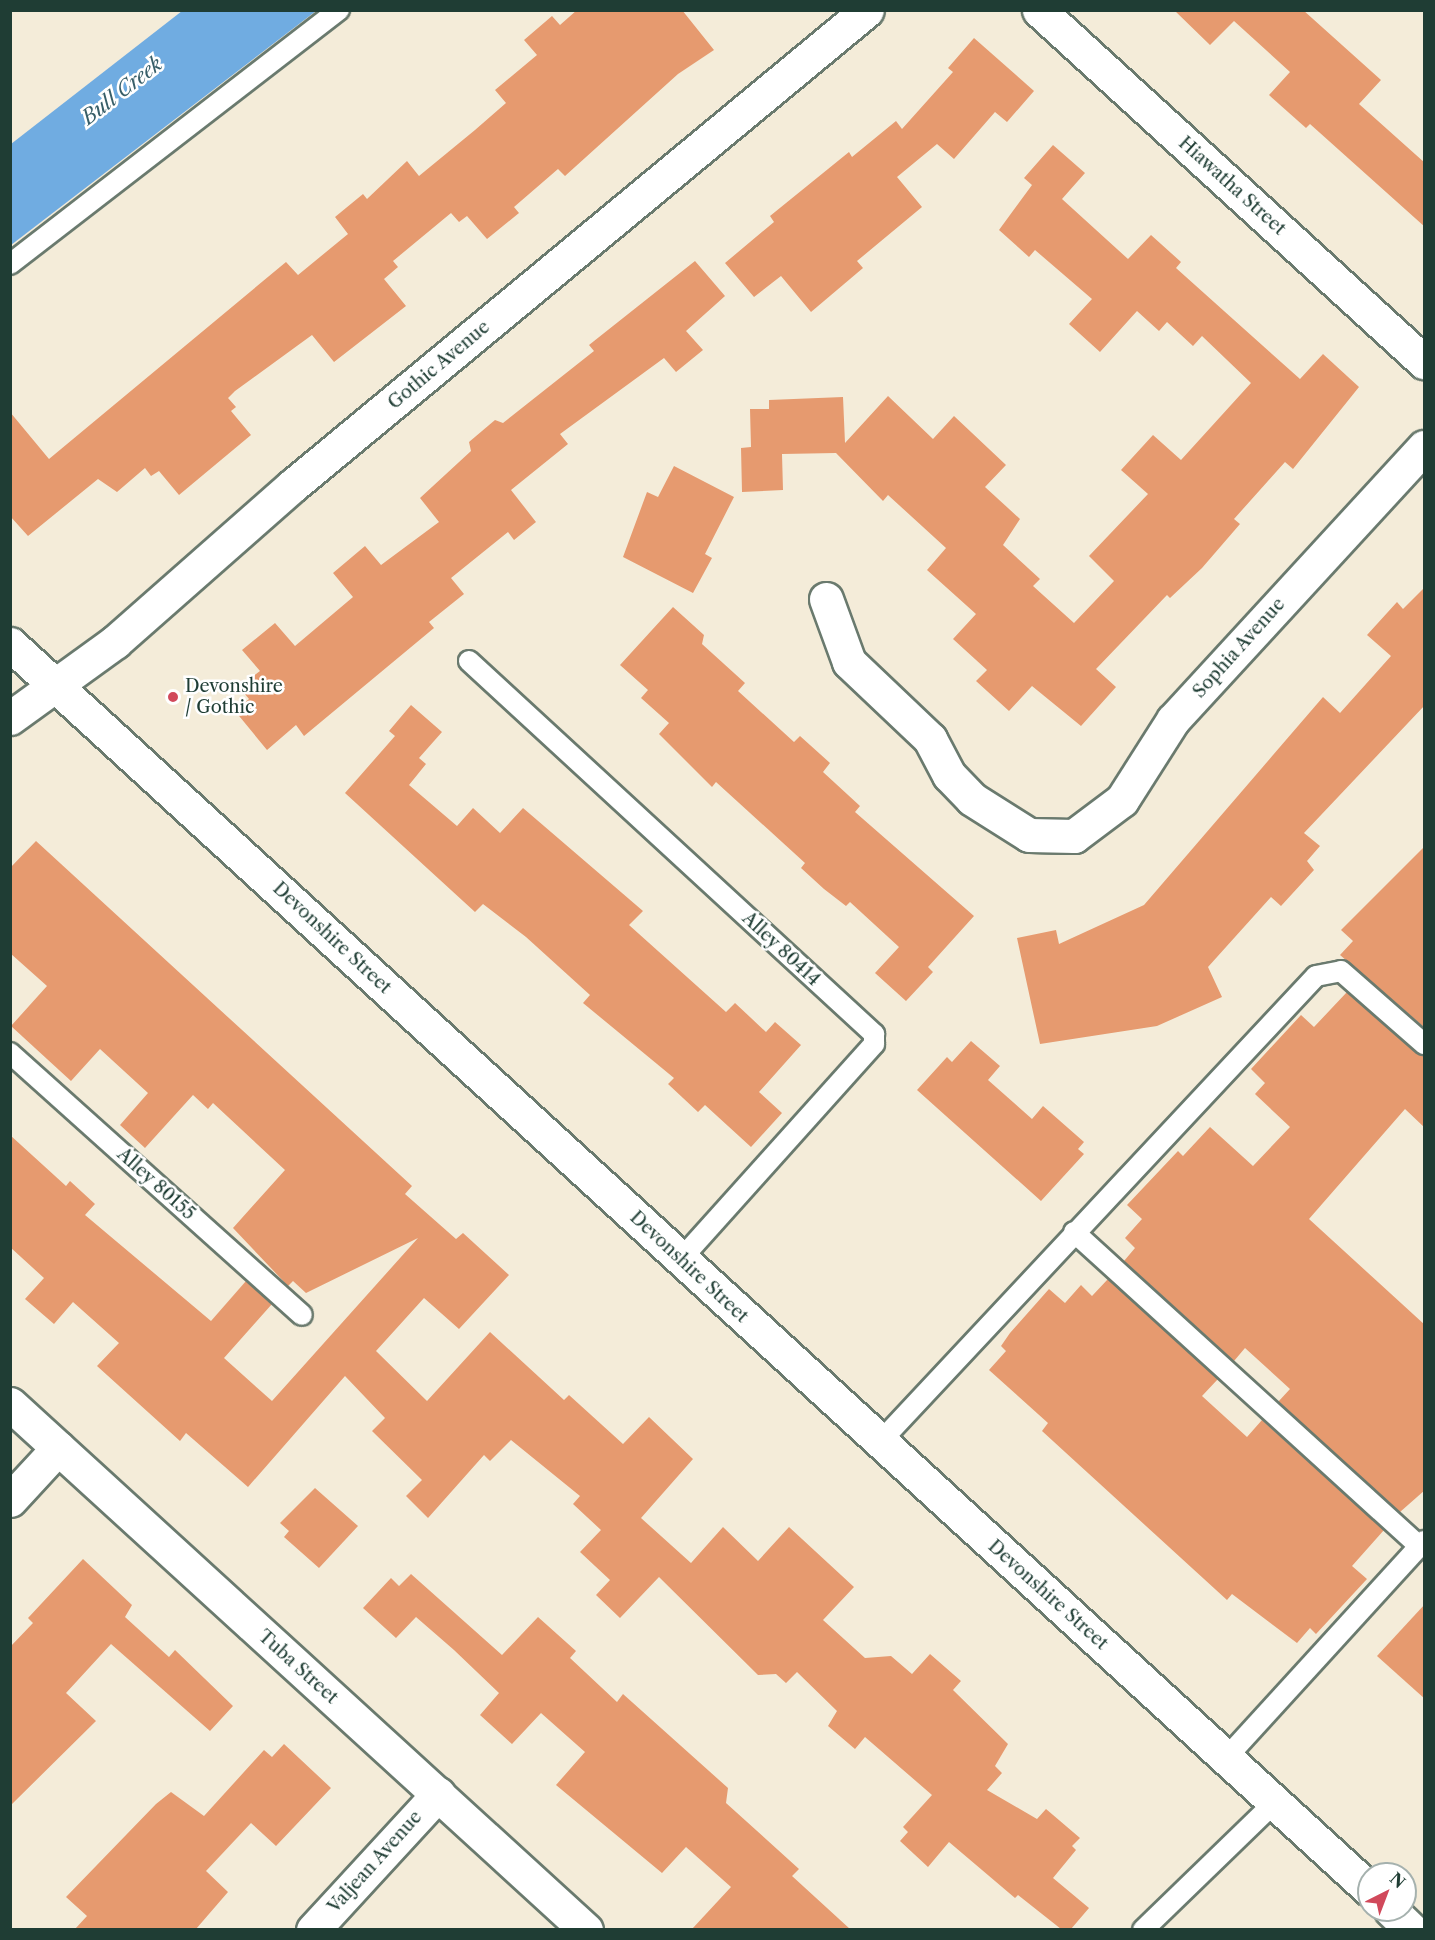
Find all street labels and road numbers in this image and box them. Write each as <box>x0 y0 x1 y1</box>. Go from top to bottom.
street label: Hiawatha Street <box>1174 132 1290 240</box>
street label: Gothic Avenue <box>383 316 495 414</box>
street label: Sophia Avenue <box>1188 593 1290 703</box>
street label: Devonshire Street <box>268 878 396 998</box>
street label: Alley 80414 <box>737 907 825 991</box>
street label: Alley 80155 <box>112 1143 200 1225</box>
street label: Devonshire Street <box>625 1207 753 1327</box>
street label: Devonshire Street <box>984 1536 1112 1654</box>
street label: Tuba Street <box>254 1625 342 1709</box>
street label: Valjean Avenue <box>323 1806 427 1918</box>

